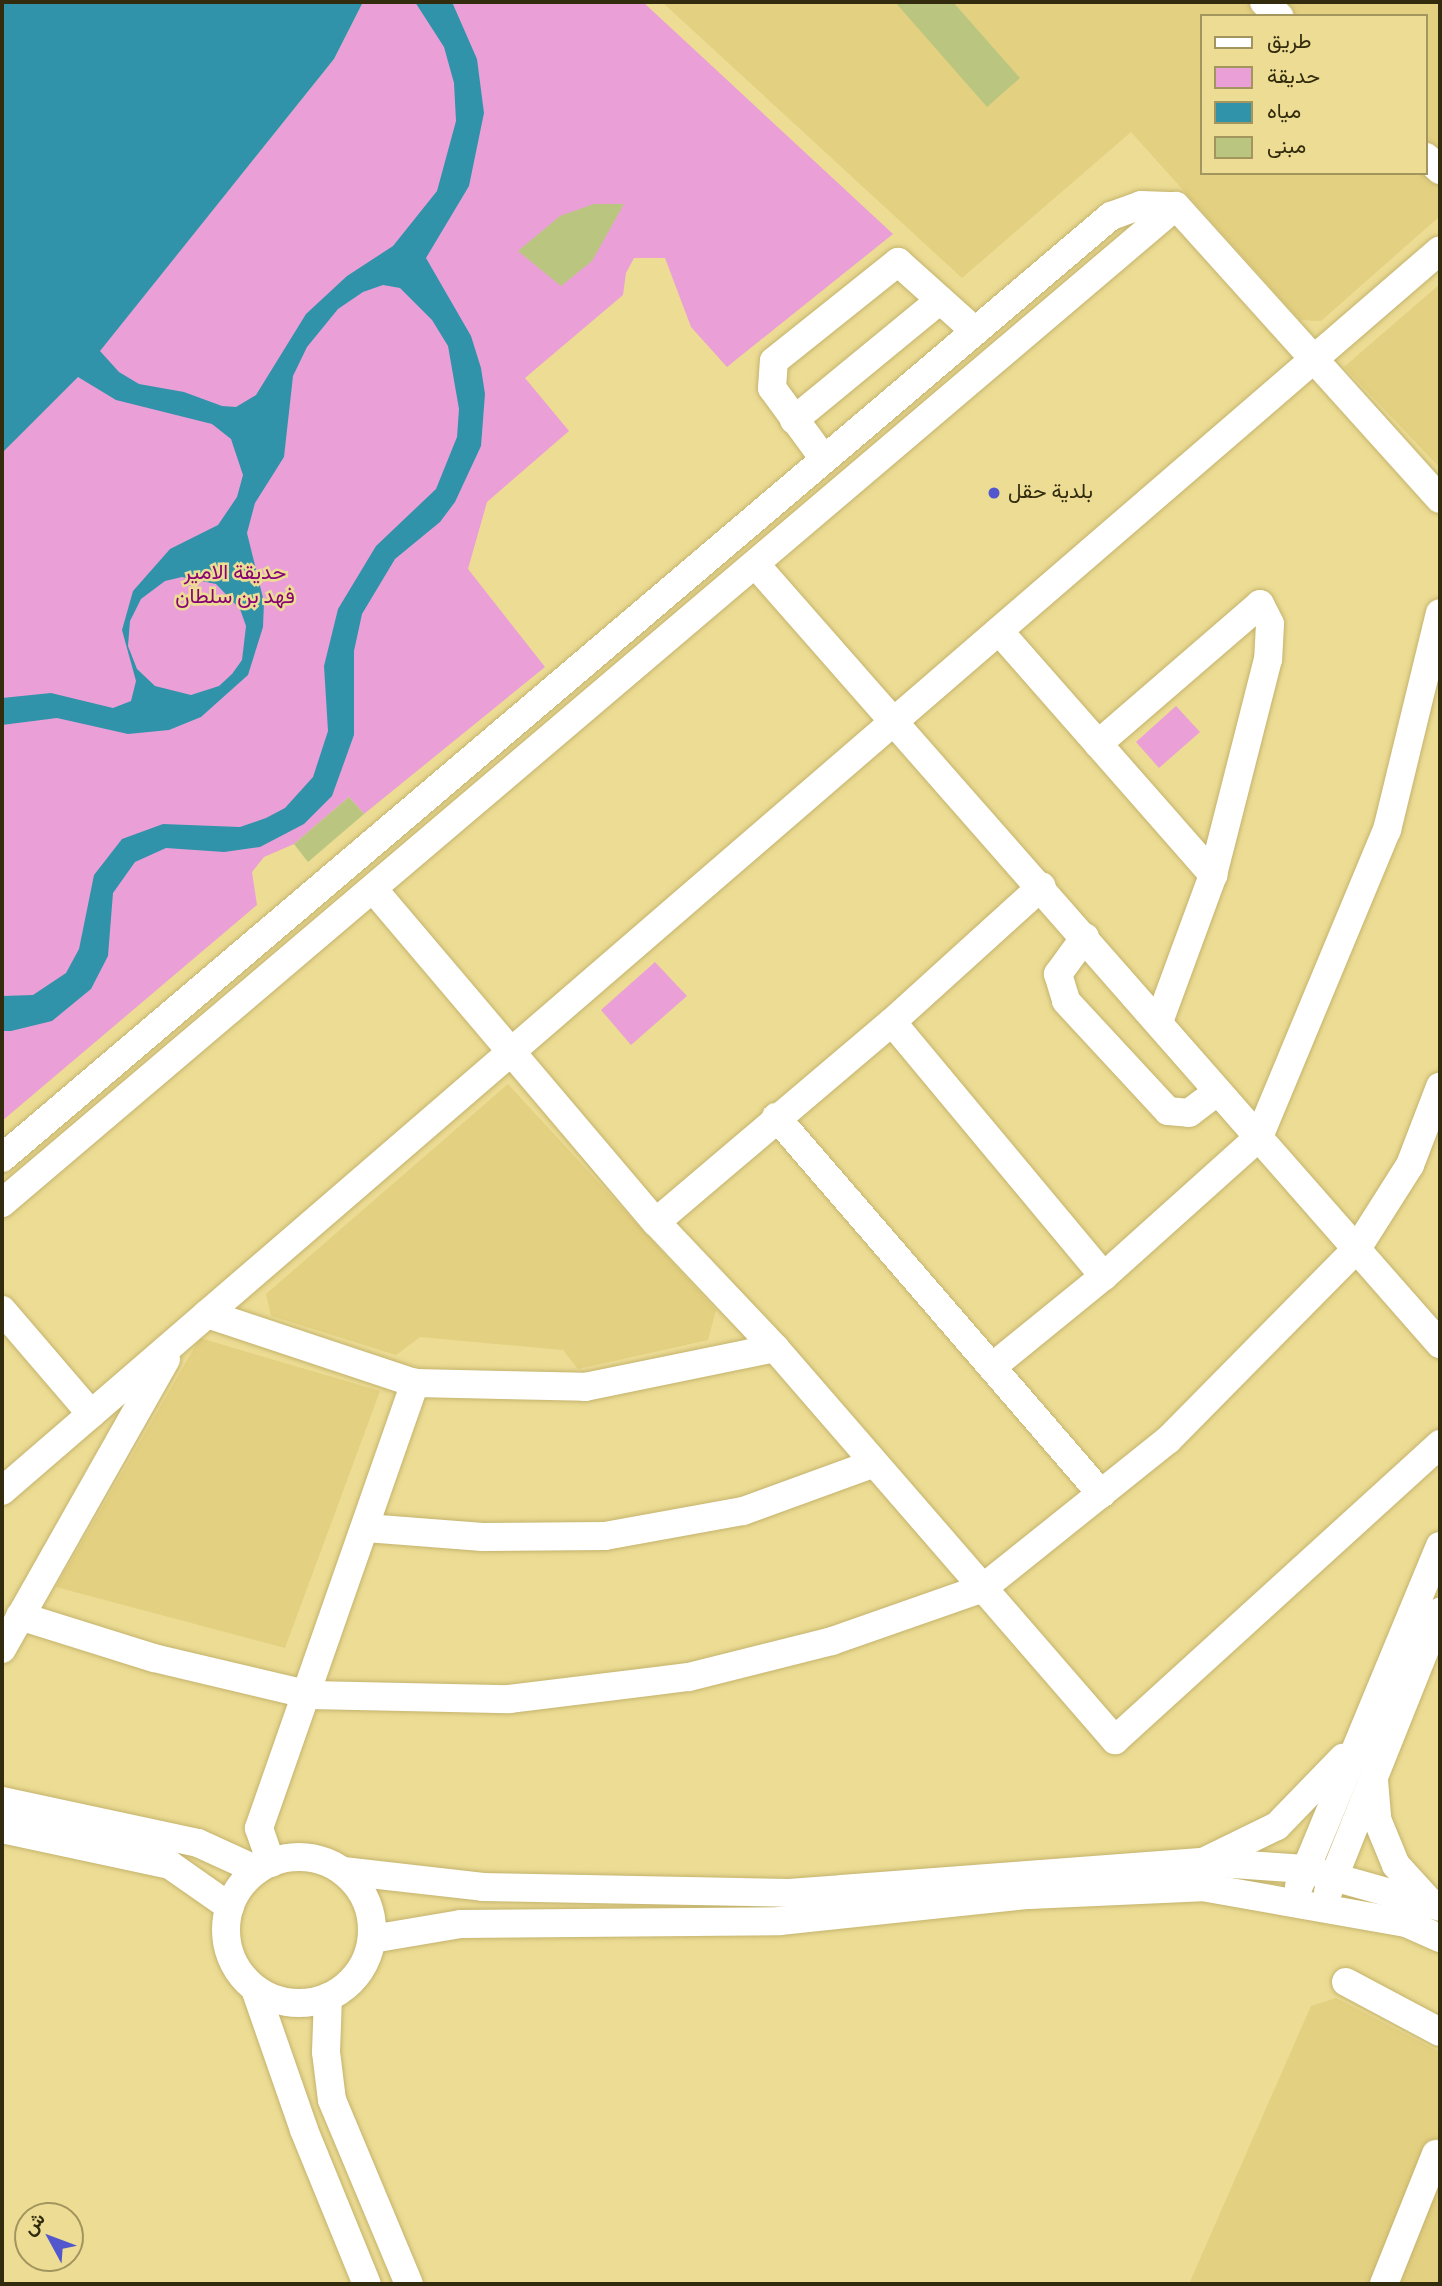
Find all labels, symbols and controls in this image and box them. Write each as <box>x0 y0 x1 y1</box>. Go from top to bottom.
legend <box>1200 14 1428 175</box>
text: طريق <box>1267 29 1312 56</box>
text: حديقة <box>1267 64 1320 91</box>
text: مياه <box>1267 99 1301 126</box>
text: مبنى <box>1267 134 1306 161</box>
place label: بلدية حقل <box>1008 480 1093 506</box>
marker: بلدية حقل <box>986 485 1002 501</box>
park label: حديقة الامير فهد بن سلطان <box>175 561 295 611</box>
north arrow <box>14 2202 84 2272</box>
text: ش <box>18 2208 51 2241</box>

